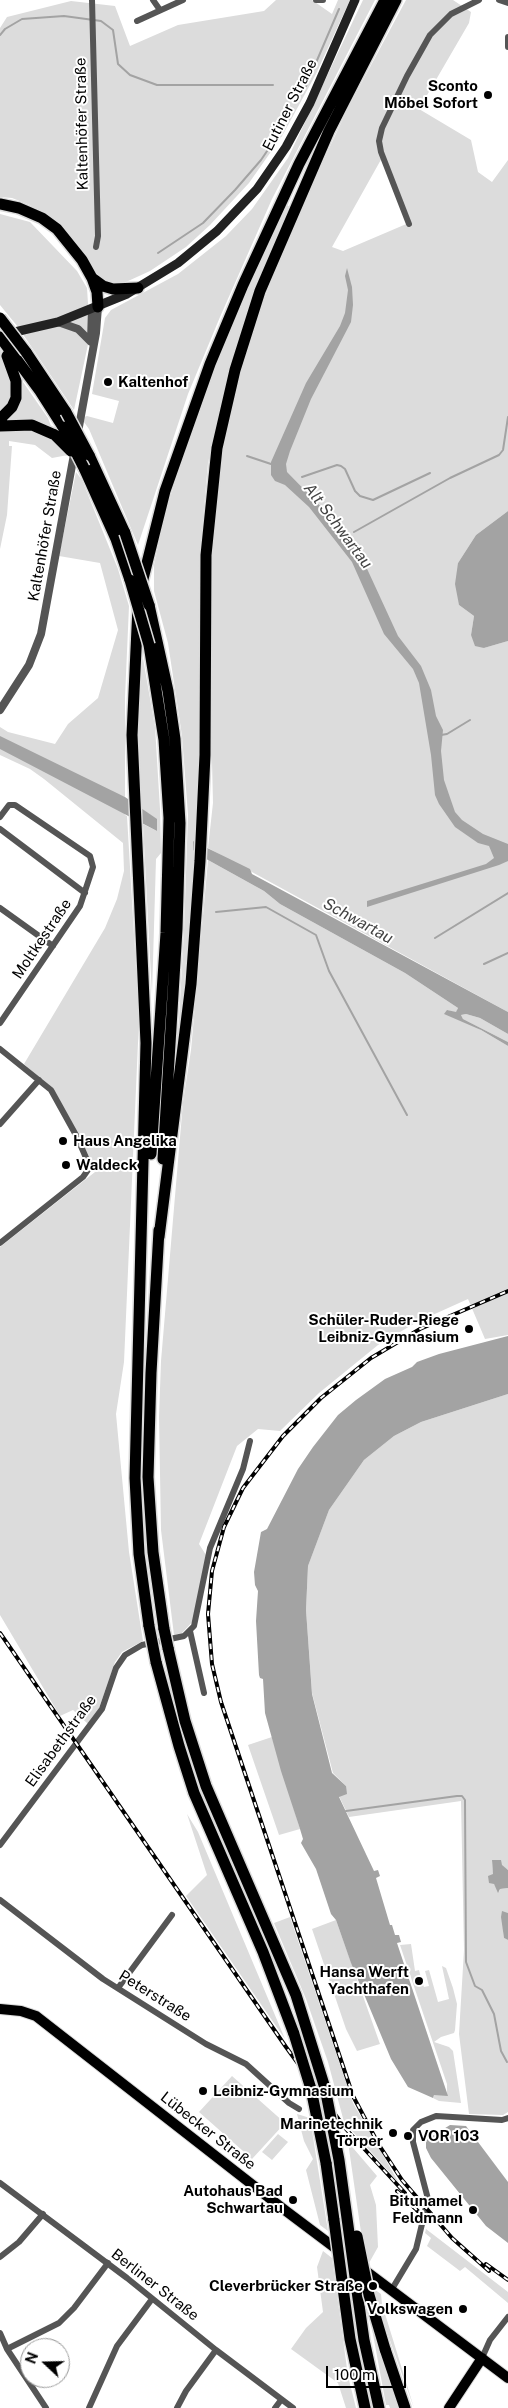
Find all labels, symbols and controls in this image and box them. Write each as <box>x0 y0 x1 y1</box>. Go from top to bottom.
street label: Eutiner Straße <box>259 56 321 154</box>
street label: Kaltenhöfer Straße <box>72 58 92 190</box>
place label: Sconto Möbel Sofort <box>384 77 478 112</box>
marker: Sconto Möbel Sofort <box>482 89 494 101</box>
place label: Kaltenhof <box>118 373 188 391</box>
marker: Kaltenhof <box>102 376 114 388</box>
street label: Kaltenhöfer Straße <box>25 469 65 603</box>
water label: Alt Schwartau <box>300 480 376 572</box>
water label: Schwartau <box>320 894 396 948</box>
street label: Moltkestraße <box>9 896 75 982</box>
place label: Haus Angelika <box>73 1132 177 1150</box>
marker: Haus Angelika <box>57 1135 69 1147</box>
place label: Waldeck <box>76 1156 137 1174</box>
marker: Waldeck <box>60 1159 72 1171</box>
place label: Schüler-Ruder-Riege Leibniz-Gymnasium <box>308 1311 459 1346</box>
marker: Schüler-Ruder-Riege Leibniz-Gymnasium <box>463 1323 475 1335</box>
street label: Elisabethstraße <box>22 1692 100 1790</box>
place label: Hansa Werft Yachthafen <box>320 1963 409 1998</box>
street label: Peterstraße <box>115 1967 195 2025</box>
marker: Hansa Werft Yachthafen <box>413 1975 425 1987</box>
place label: Leibniz-Gymnasium <box>213 2082 354 2100</box>
marker: Leibniz-Gymnasium <box>197 2085 209 2097</box>
street label: Lübecker Straße <box>157 2088 259 2174</box>
place label: Marinetechnik Törper <box>280 2115 383 2150</box>
marker: Marinetechnik Törper <box>387 2127 399 2139</box>
place label: VOR 103 <box>418 2127 479 2145</box>
marker: VOR 103 <box>402 2130 414 2142</box>
place label: Autohaus Bad Schwartau <box>183 2182 283 2217</box>
place label: Bitunamel Feldmann <box>389 2192 463 2227</box>
marker: Autohaus Bad Schwartau <box>287 2194 299 2206</box>
marker: Bitunamel Feldmann <box>467 2204 479 2216</box>
street label: Berliner Straße <box>108 2245 202 2325</box>
place label: Cleverbrücker Straße <box>209 2277 363 2295</box>
marker: Cleverbrücker Straße <box>367 2280 379 2292</box>
place label: Volkswagen <box>367 2300 453 2318</box>
marker: Volkswagen <box>457 2303 469 2315</box>
north arrow <box>20 2338 70 2388</box>
text: N <box>22 2350 41 2366</box>
scale bar <box>328 2356 408 2388</box>
text: 100 m <box>334 2366 375 2383</box>

